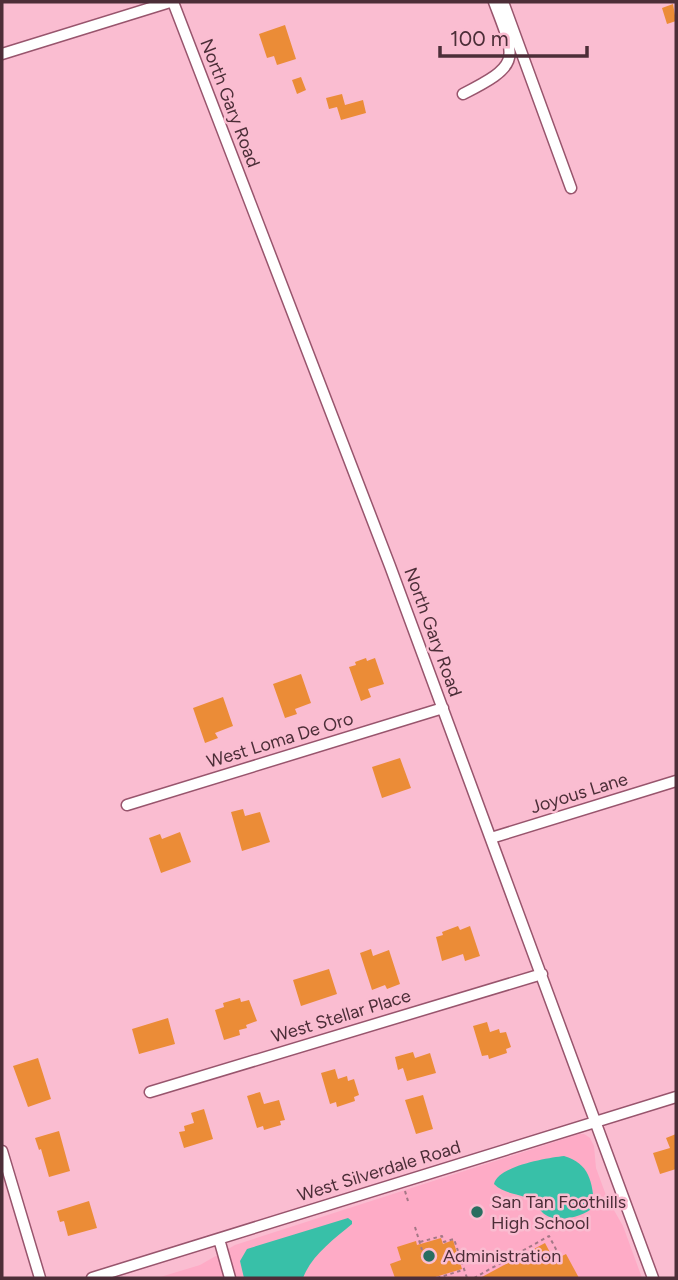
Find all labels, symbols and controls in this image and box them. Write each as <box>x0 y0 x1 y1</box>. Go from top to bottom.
scale bar <box>440 14 587 58</box>
text: 100 m <box>450 26 509 51</box>
street label: North Gary Road <box>195 36 265 170</box>
street label: North Gary Road <box>399 564 467 700</box>
street label: West Loma De Oro <box>204 707 356 773</box>
street label: Joyous Lane <box>528 768 630 818</box>
street label: West Stellar Place <box>269 984 413 1048</box>
street label: West Silverdale Road <box>295 1136 463 1206</box>
place label: San Tan Foothills High School <box>491 1191 626 1234</box>
marker: San Tan Foothills High School <box>469 1204 485 1220</box>
place label: Administration <box>443 1245 561 1267</box>
marker: Administration <box>421 1248 437 1264</box>

